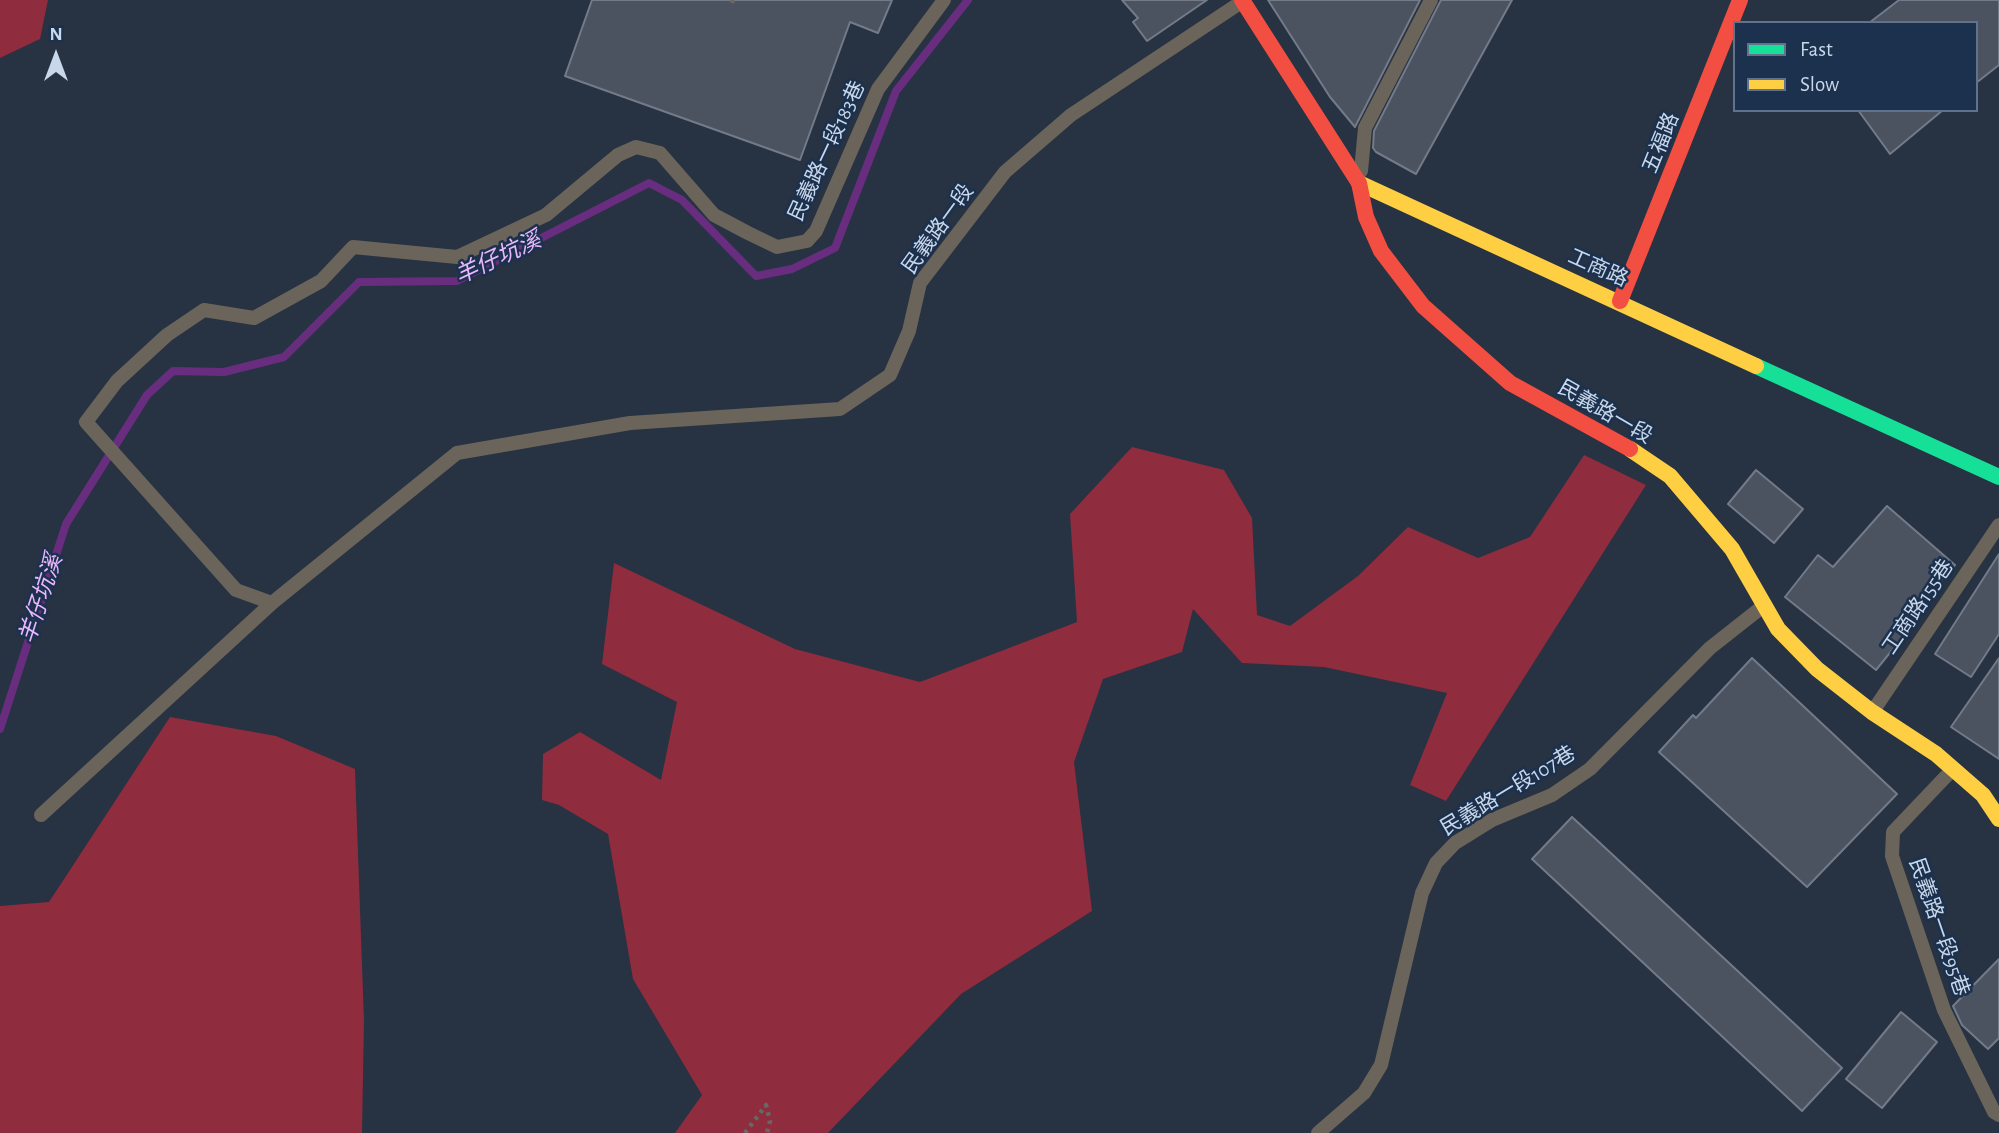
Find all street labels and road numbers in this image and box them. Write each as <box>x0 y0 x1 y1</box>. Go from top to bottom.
street label: 民義路一段183巷 <box>783 77 871 225</box>
street label: 五福路 <box>1638 109 1684 177</box>
street label: 民義路一段 <box>897 179 979 279</box>
street label: 工商路 <box>1564 244 1632 292</box>
street label: 民義路一段 <box>1553 375 1657 449</box>
street label: 工商路155巷 <box>1877 555 1959 659</box>
street label: 民義路一段107巷 <box>1436 741 1580 841</box>
street label: 民義路一段95巷 <box>1904 855 1974 999</box>

